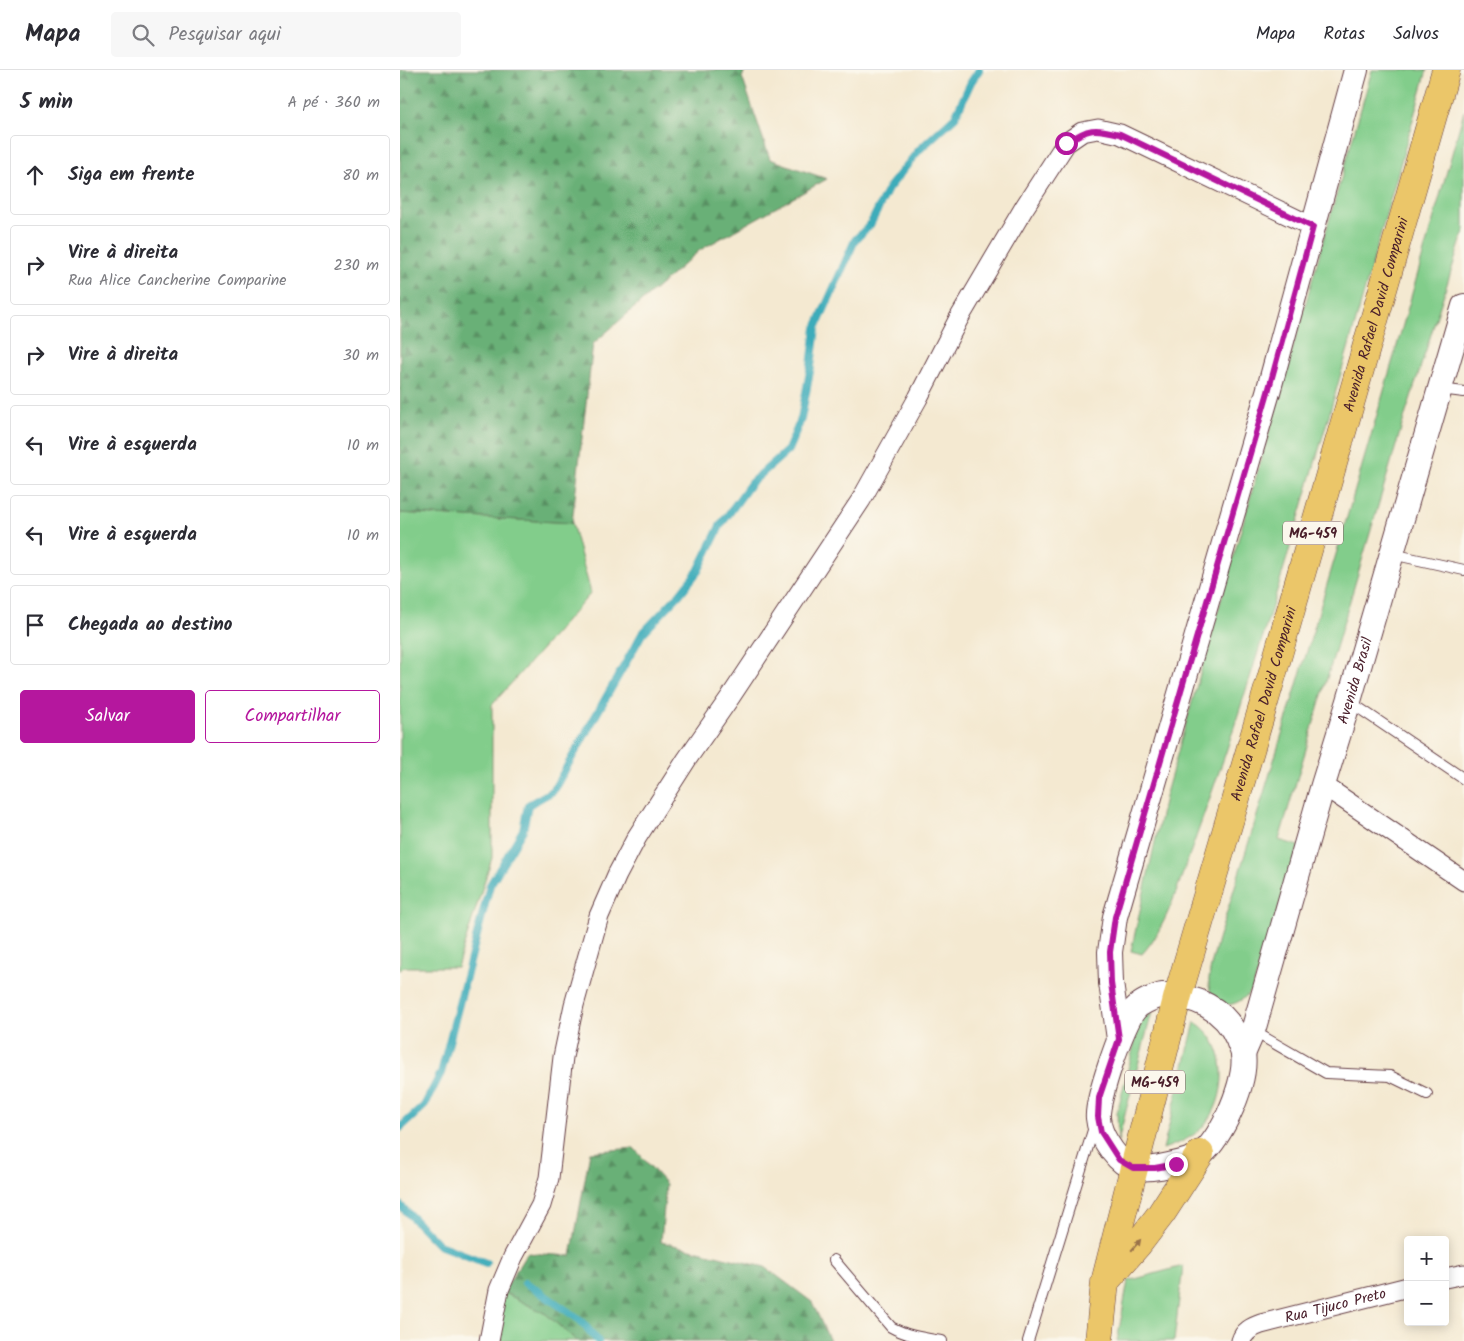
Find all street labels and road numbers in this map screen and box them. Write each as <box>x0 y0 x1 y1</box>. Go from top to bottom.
street label: Avenida Rafael David Comparini <box>1337 213 1416 415</box>
road number: MG-459 <box>1283 522 1343 544</box>
street label: Avenida Rafael David Comparini <box>1225 603 1305 804</box>
street label: Avenida Brasil <box>1332 634 1380 727</box>
road number: MG-459 <box>1125 1070 1185 1094</box>
street label: Rua Tijuco Preto <box>1282 1282 1389 1331</box>

